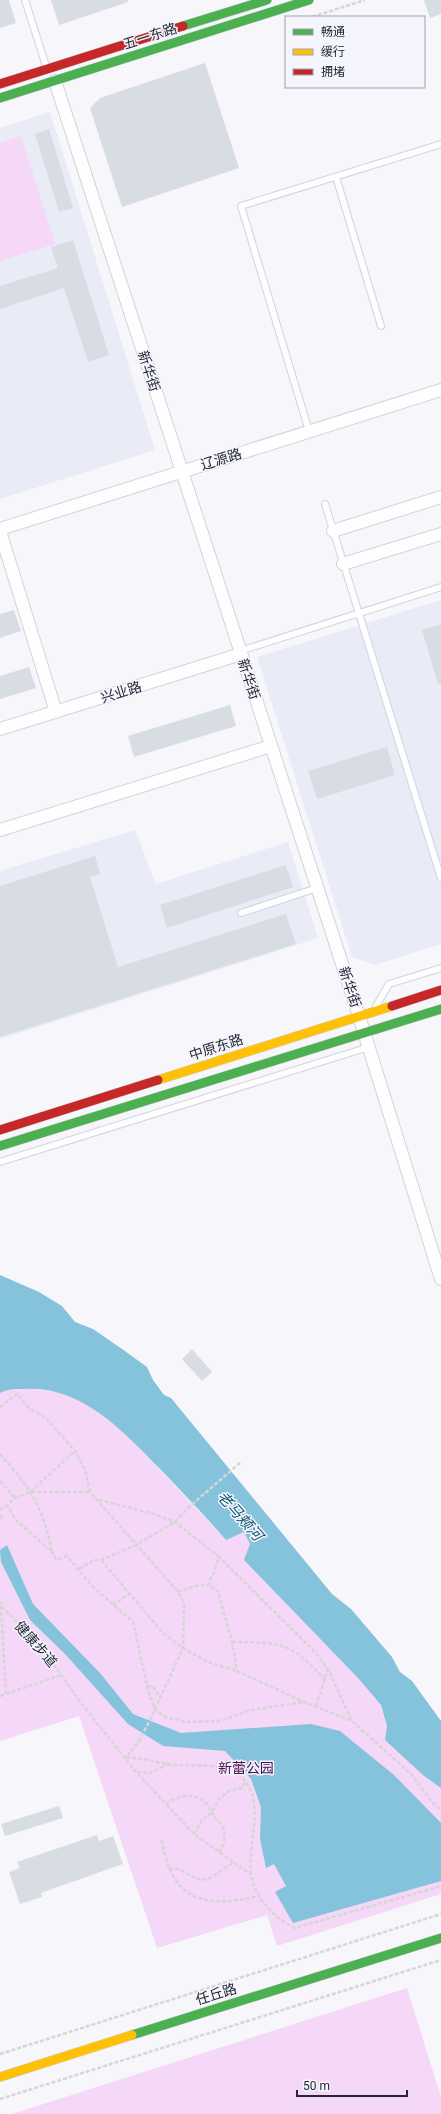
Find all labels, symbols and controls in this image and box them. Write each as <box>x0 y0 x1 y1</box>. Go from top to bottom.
legend <box>285 16 425 88</box>
street label: 五一东路 <box>121 20 179 52</box>
text: 畅通 <box>321 25 345 39</box>
text: 缓行 <box>321 45 345 59</box>
text: 拥堵 <box>321 65 345 79</box>
street label: 新华街 <box>135 349 163 393</box>
street label: 辽源路 <box>199 445 243 473</box>
street label: 新华街 <box>235 657 263 701</box>
street label: 兴业路 <box>99 678 143 706</box>
street label: 新华街 <box>336 965 364 1009</box>
street label: 中原东路 <box>187 1031 245 1063</box>
water label: 老马颊河 <box>214 1487 268 1547</box>
street label: 健康步道 <box>12 1618 60 1670</box>
park label: 新蕾公园 <box>218 1760 274 1776</box>
street label: 任丘路 <box>194 1980 238 2008</box>
scale bar <box>297 2072 407 2098</box>
text: 50 m <box>303 2079 330 2093</box>

